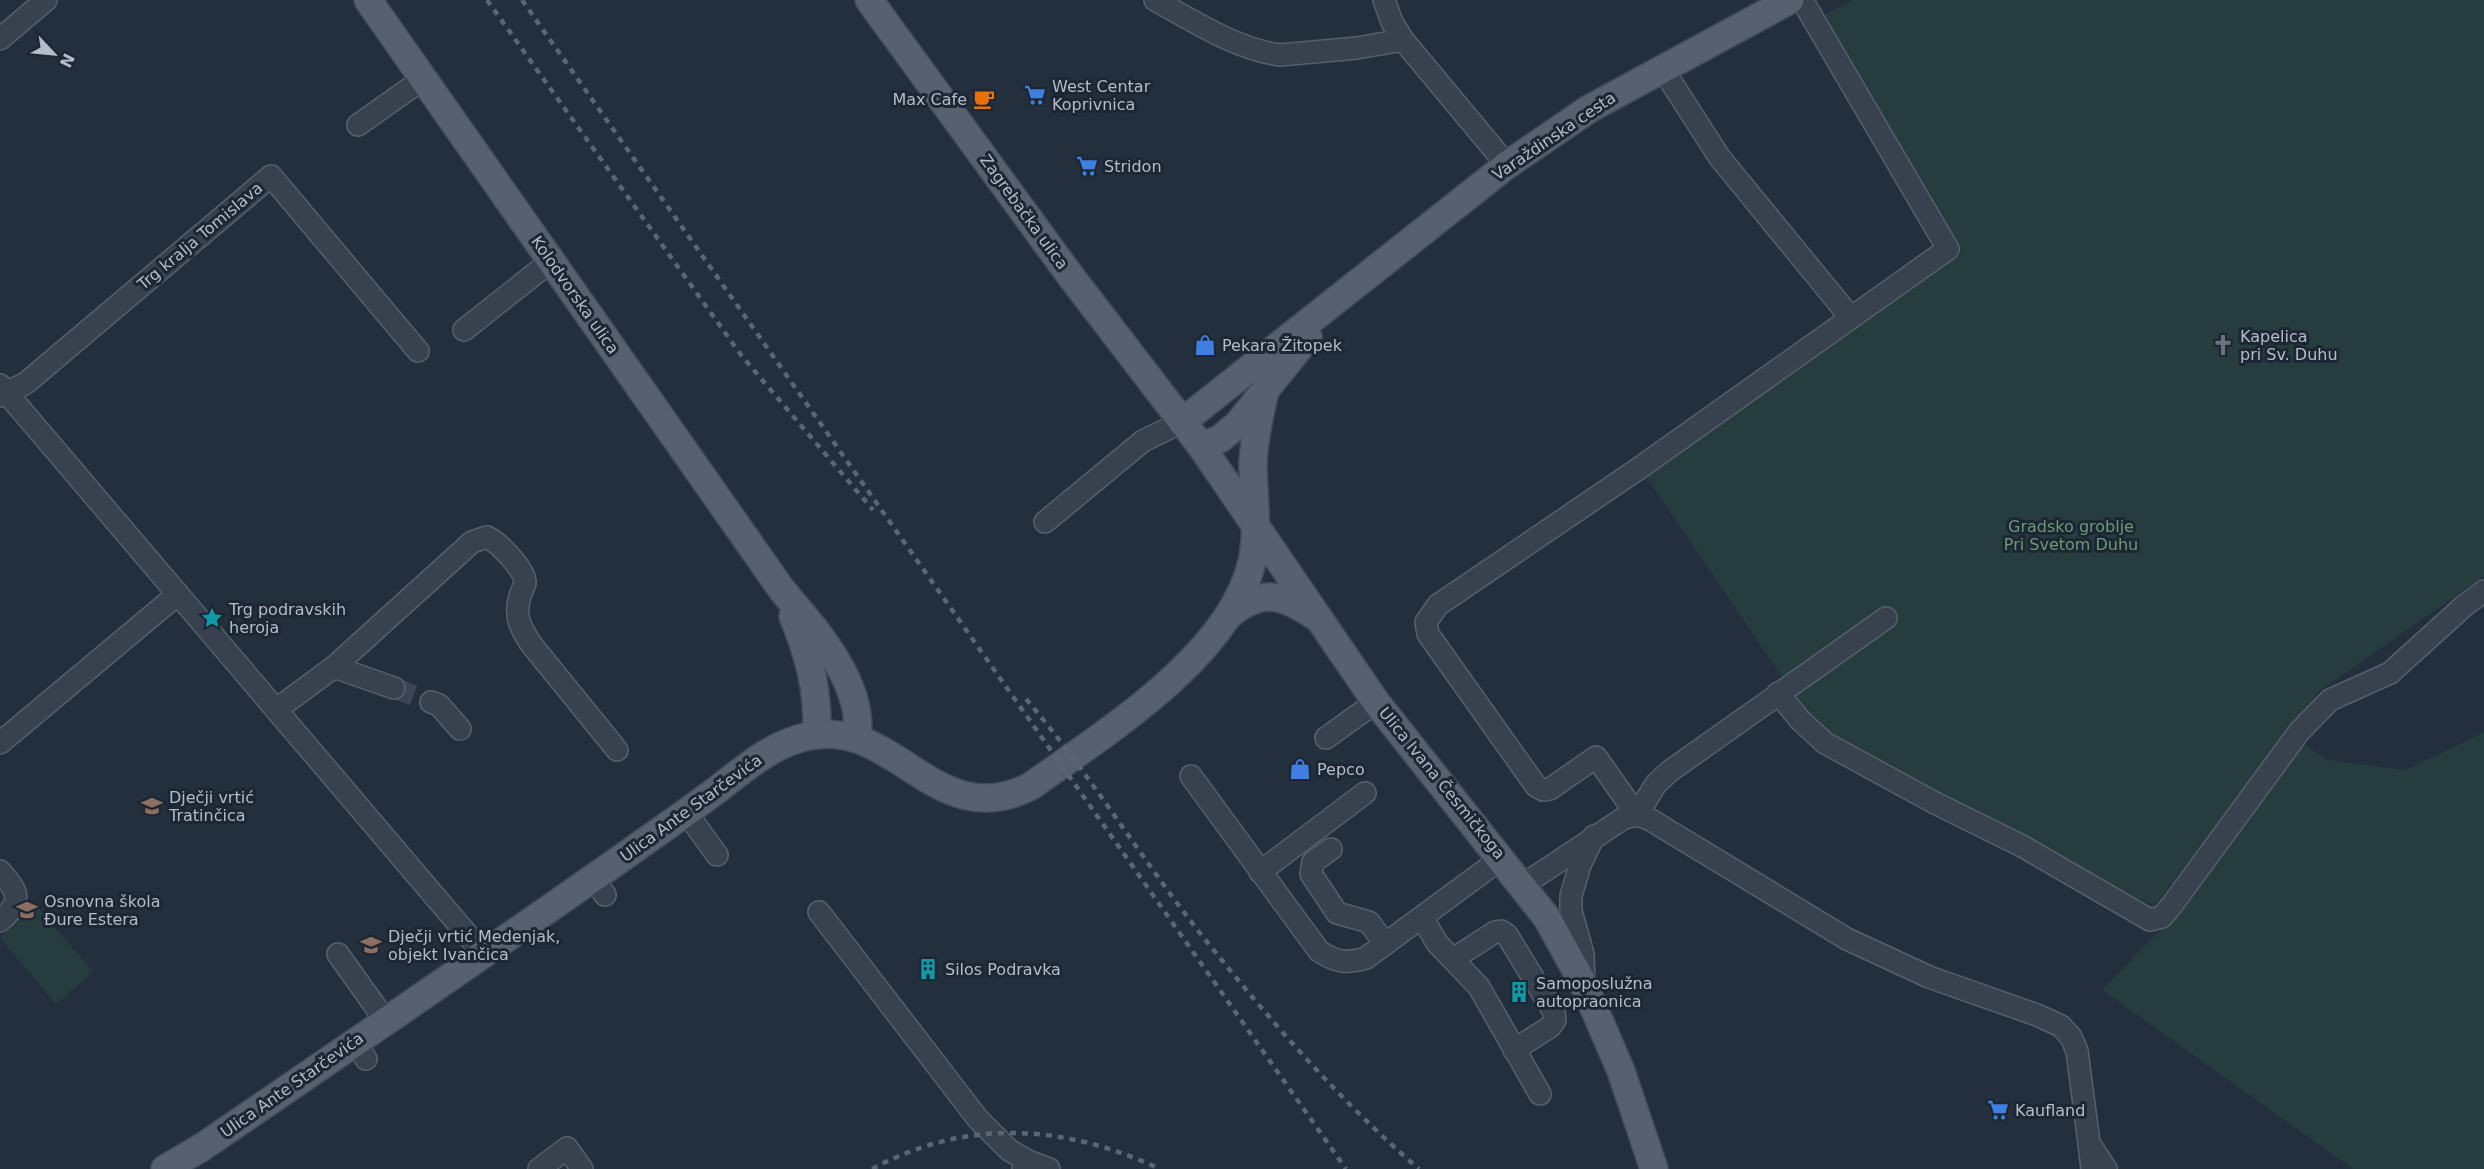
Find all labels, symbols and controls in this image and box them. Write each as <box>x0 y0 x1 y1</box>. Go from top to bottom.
north arrow <box>24 24 84 84</box>
text: N <box>56 50 79 71</box>
place label: West Centar Koprivnica <box>1052 77 1151 114</box>
supermarket icon: West Centar Koprivnica <box>1023 83 1047 107</box>
cafe icon: Max Cafe <box>972 87 996 111</box>
street label: Varaždinska cesta <box>1489 88 1619 184</box>
place label: Max Cafe <box>892 90 967 109</box>
street label: Zagrebačka ulica <box>976 151 1072 273</box>
supermarket icon: Stridon <box>1075 154 1099 178</box>
place label: Stridon <box>1104 157 1162 176</box>
street label: Trg kralja Tomislava <box>133 178 266 294</box>
street label: Kolodvorska ulica <box>527 232 623 358</box>
place label: Kapelica pri Sv. Duhu <box>2240 327 2338 364</box>
shop icon: Pekara Žitopek <box>1193 333 1217 357</box>
church icon: Kapelica pri Sv. Duhu <box>2211 333 2235 357</box>
place label: Pekara Žitopek <box>1222 336 1343 355</box>
park label: Gradsko groblje Pri Svetom Duhu <box>2004 517 2138 554</box>
place label: Trg podravskih heroja <box>228 600 346 637</box>
place icon: Trg podravskih heroja <box>200 606 224 630</box>
street label: Ulica Ivana Česmičkoga <box>1375 703 1509 863</box>
street label: Ulica Ante Starčevića <box>617 750 765 866</box>
shop icon: Pepco <box>1288 757 1312 781</box>
place label: Pepco <box>1317 760 1365 779</box>
place label: Dječji vrtić Tratinčica <box>168 788 254 825</box>
school or university icon: Dječji vrtić Tratinčica <box>140 794 164 818</box>
place label: Osnovna škola Đure Estera <box>44 892 160 929</box>
school or university icon: Osnovna škola Đure Estera <box>15 898 39 922</box>
place label: Dječji vrtić Medenjak, objekt Ivančica <box>388 927 560 964</box>
school or university icon: Dječji vrtić Medenjak, objekt Ivančica <box>359 933 383 957</box>
building icon: Silos Podravka <box>916 957 940 981</box>
place label: Silos Podravka <box>945 960 1061 979</box>
place label: Samoposlužna autopraonica <box>1536 974 1653 1011</box>
building icon: Samoposlužna autopraonica <box>1507 980 1531 1004</box>
street label: Ulica Ante Starčevića <box>217 1028 367 1142</box>
supermarket icon: Kaufland <box>1986 1098 2010 1122</box>
place label: Kaufland <box>2015 1101 2085 1120</box>

